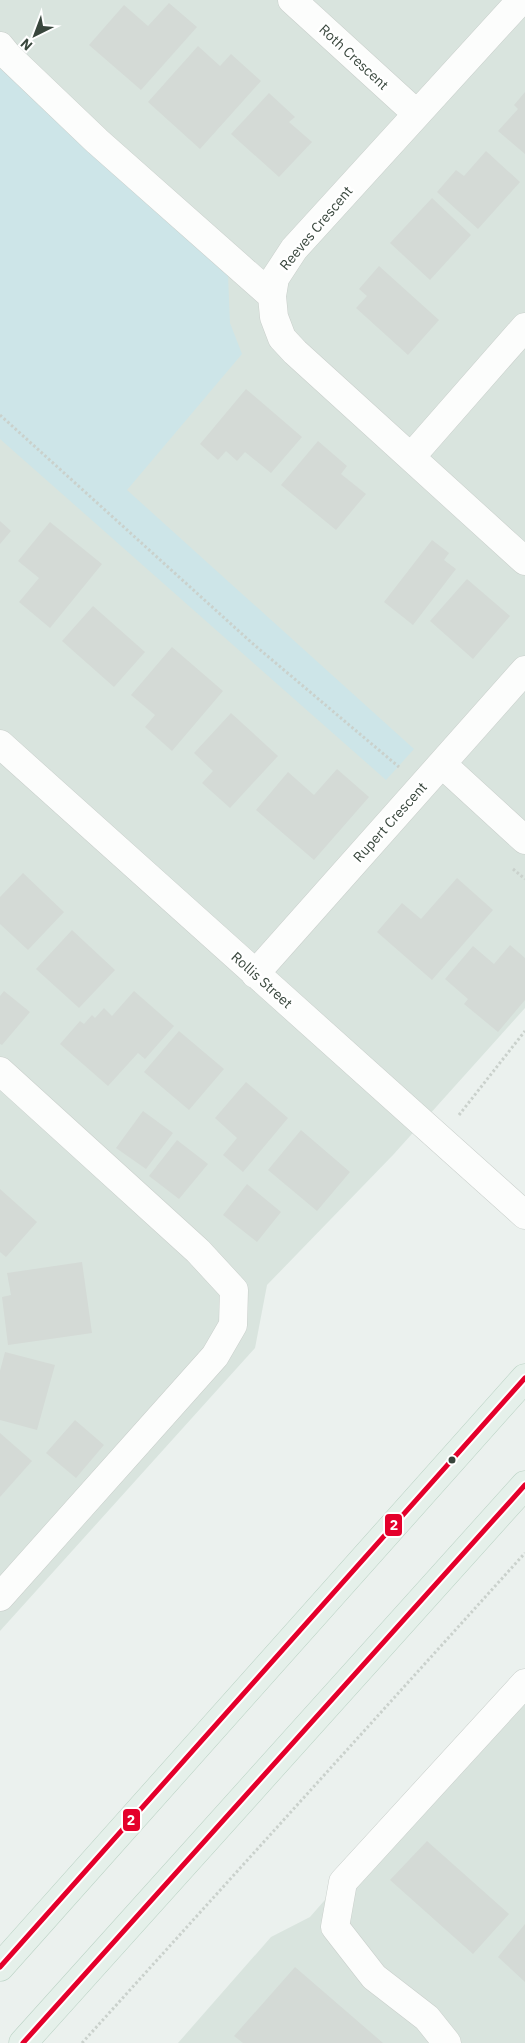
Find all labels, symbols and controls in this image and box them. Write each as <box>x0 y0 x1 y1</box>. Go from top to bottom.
north arrow <box>10 10 60 60</box>
street label: Roth Crescent <box>315 20 393 94</box>
text: N <box>17 35 36 55</box>
street label: Reeves Crescent <box>276 182 356 274</box>
street label: Rupert Crescent <box>349 778 431 866</box>
street label: Rollis Street <box>228 948 296 1012</box>
unlabelled marker <box>447 1455 457 1465</box>
line badge: 2 <box>384 1513 403 1537</box>
text: 2 <box>390 1516 398 1534</box>
line badge: 2 <box>122 1808 141 1832</box>
text: 2 <box>127 1811 135 1829</box>

